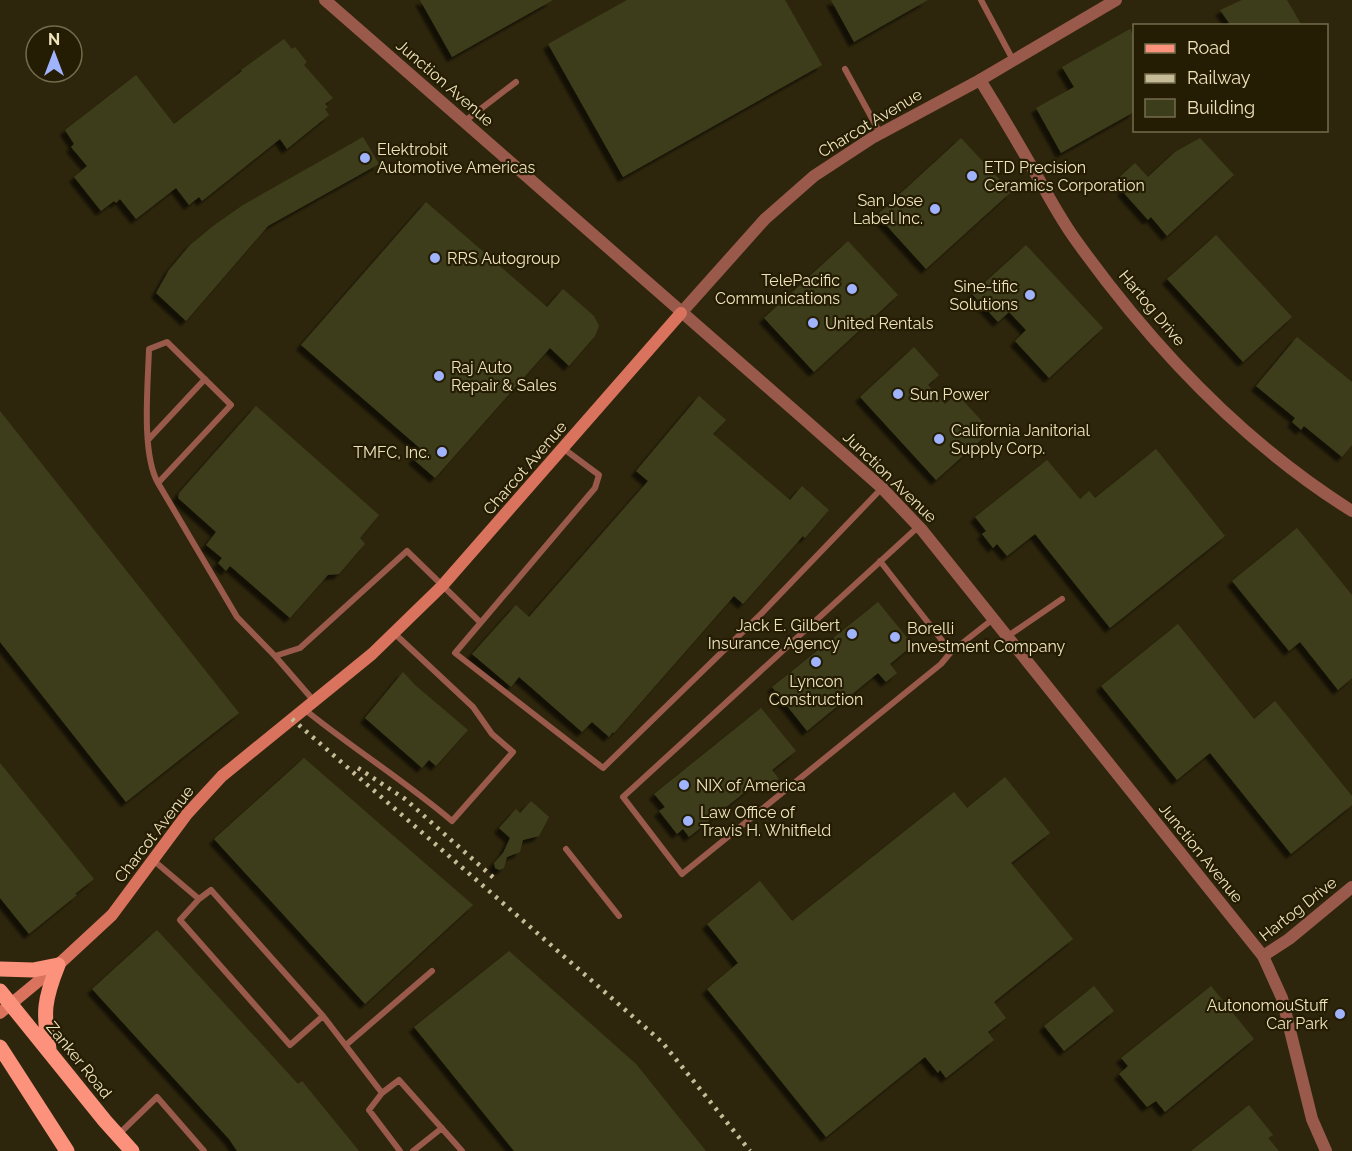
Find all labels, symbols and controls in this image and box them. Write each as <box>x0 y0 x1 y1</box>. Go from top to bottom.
north arrow <box>24 24 84 84</box>
legend <box>1133 24 1328 132</box>
text: N <box>48 30 60 49</box>
street label: Junction Avenue <box>392 36 498 130</box>
text: Road <box>1187 37 1230 58</box>
text: Railway <box>1187 67 1251 88</box>
street label: Charcot Avenue <box>815 85 925 161</box>
text: Building <box>1187 97 1255 118</box>
place label: Elektrobit Automotive Americas <box>377 140 536 177</box>
marker: Elektrobit Automotive Americas <box>358 151 372 165</box>
place label: ETD Precision Ceramics Corporation <box>984 158 1145 195</box>
marker: ETD Precision Ceramics Corporation <box>965 169 979 183</box>
place label: San Jose Label Inc. <box>853 191 923 228</box>
marker: San Jose Label Inc. <box>928 202 942 216</box>
place label: RRS Autogroup <box>447 249 560 268</box>
marker: RRS Autogroup <box>428 251 442 265</box>
street label: Hartog Drive <box>1115 266 1189 350</box>
place label: TelePacific Communications <box>715 271 840 308</box>
place label: Sine-tific Solutions <box>949 277 1018 314</box>
marker: TelePacific Communications <box>845 282 859 296</box>
marker: Sine-tific Solutions <box>1023 288 1037 302</box>
place label: United Rentals <box>825 314 934 333</box>
marker: United Rentals <box>806 316 820 330</box>
place label: Raj Auto Repair & Sales <box>451 358 557 395</box>
marker: Raj Auto Repair & Sales <box>432 369 446 383</box>
place label: Sun Power <box>910 385 990 404</box>
marker: Sun Power <box>891 387 905 401</box>
street label: Charcot Avenue <box>479 417 571 519</box>
place label: California Janitorial Supply Corp. <box>951 421 1091 458</box>
street label: Junction Avenue <box>839 428 941 526</box>
marker: California Janitorial Supply Corp. <box>932 432 946 446</box>
place label: TMFC, Inc. <box>353 443 430 462</box>
marker: TMFC, Inc. <box>435 445 449 459</box>
place label: Jack E. Gilbert Insurance Agency <box>708 616 841 653</box>
place label: Borelli Investment Company <box>907 619 1066 656</box>
marker: Jack E. Gilbert Insurance Agency <box>845 627 859 641</box>
marker: Borelli Investment Company <box>888 630 902 644</box>
marker: Lyncon Construction <box>809 655 823 669</box>
place label: Lyncon Construction <box>769 672 863 709</box>
place label: NIX of America <box>696 776 806 795</box>
marker: NIX of America <box>677 778 691 792</box>
street label: Charcot Avenue <box>110 782 198 886</box>
street label: Junction Avenue <box>1155 799 1247 907</box>
place label: Law Office of Travis H. Whitfield <box>700 803 831 840</box>
marker: Law Office of Travis H. Whitfield <box>681 814 695 828</box>
street label: Hartog Drive <box>1256 873 1340 945</box>
place label: AutonomouStuff Car Park <box>1207 996 1329 1033</box>
marker: AutonomouStuff Car Park <box>1333 1007 1347 1021</box>
street label: Zanker Road <box>42 1018 116 1102</box>

